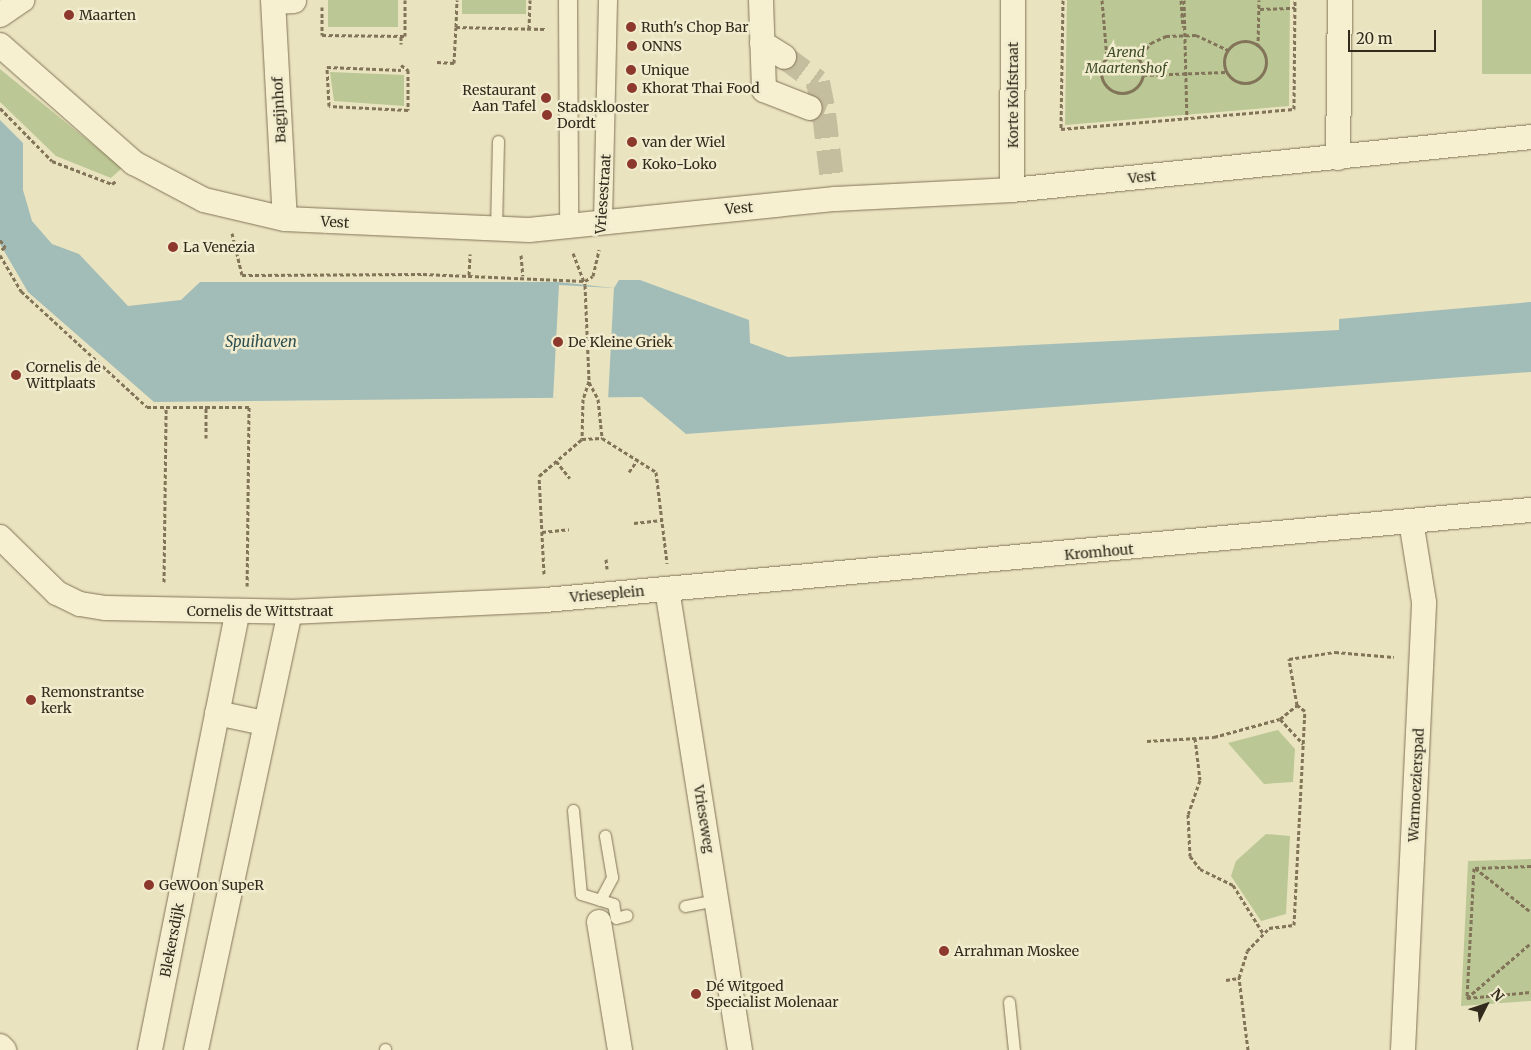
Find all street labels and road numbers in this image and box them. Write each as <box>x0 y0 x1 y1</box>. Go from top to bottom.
street label: Korte Kolfstraat <box>1005 42 1021 148</box>
street label: Bagijnhof <box>269 77 289 143</box>
street label: Vriesestraat <box>592 153 614 235</box>
street label: Vest <box>1127 167 1157 187</box>
street label: Vest <box>724 198 754 218</box>
street label: Vest <box>320 213 350 231</box>
street label: Kromhout <box>1064 541 1134 563</box>
street label: Vrieseplein <box>569 582 645 606</box>
street label: Cornelis de Wittstraat <box>187 603 333 619</box>
street label: Warmoezierspad <box>1405 728 1427 842</box>
street label: Vrieseweg <box>690 784 718 854</box>
street label: Blekersdijk <box>157 901 187 979</box>

